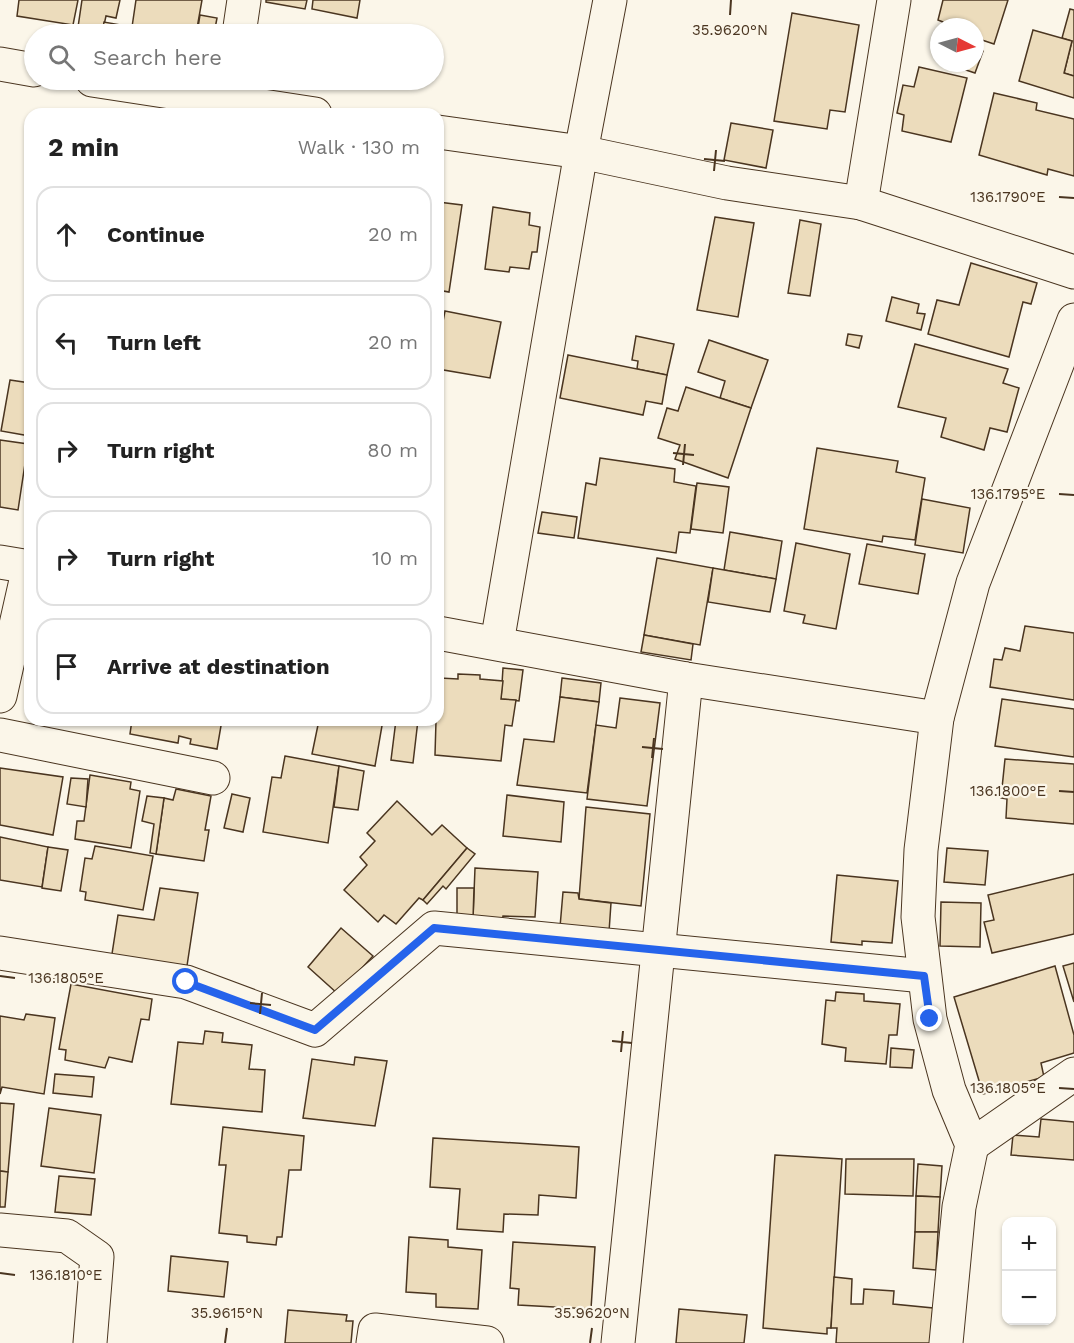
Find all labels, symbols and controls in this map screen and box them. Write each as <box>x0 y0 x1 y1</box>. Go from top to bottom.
north arrow <box>930 18 984 72</box>
text: 35.9620°N <box>692 21 768 39</box>
search box <box>24 24 444 90</box>
icon: search <box>45 41 78 74</box>
text: Search here <box>93 45 222 70</box>
text: 2 min <box>48 132 119 162</box>
text: Walk · 130 m <box>298 135 420 159</box>
text: 136.1790°E <box>970 188 1046 206</box>
icon: ahead <box>50 218 83 251</box>
text: Continue <box>107 222 205 247</box>
text: 20 m <box>368 222 418 246</box>
icon: left <box>50 326 83 359</box>
text: Turn left <box>107 330 201 355</box>
text: 20 m <box>368 330 418 354</box>
icon: right <box>50 434 83 467</box>
text: Turn right <box>107 438 214 463</box>
text: 80 m <box>367 438 418 462</box>
text: 136.1795°E <box>971 485 1045 503</box>
icon: right <box>50 542 83 575</box>
text: Turn right <box>107 546 214 571</box>
text: 10 m <box>372 546 418 570</box>
icon: arrive <box>50 650 83 683</box>
text: Arrive at destination <box>107 654 330 679</box>
text: 136.1800°E <box>970 782 1046 800</box>
route start <box>172 968 198 994</box>
text: 136.1805°E <box>28 969 104 987</box>
route end <box>916 1005 942 1031</box>
text: 136.1805°E <box>970 1079 1046 1097</box>
map controls <box>1002 1217 1056 1325</box>
button: + <box>1002 1217 1056 1271</box>
text: 136.1810°E <box>30 1266 102 1284</box>
button: − <box>1002 1271 1056 1325</box>
text: 35.9615°N <box>191 1304 263 1322</box>
text: 35.9620°N <box>554 1304 630 1322</box>

